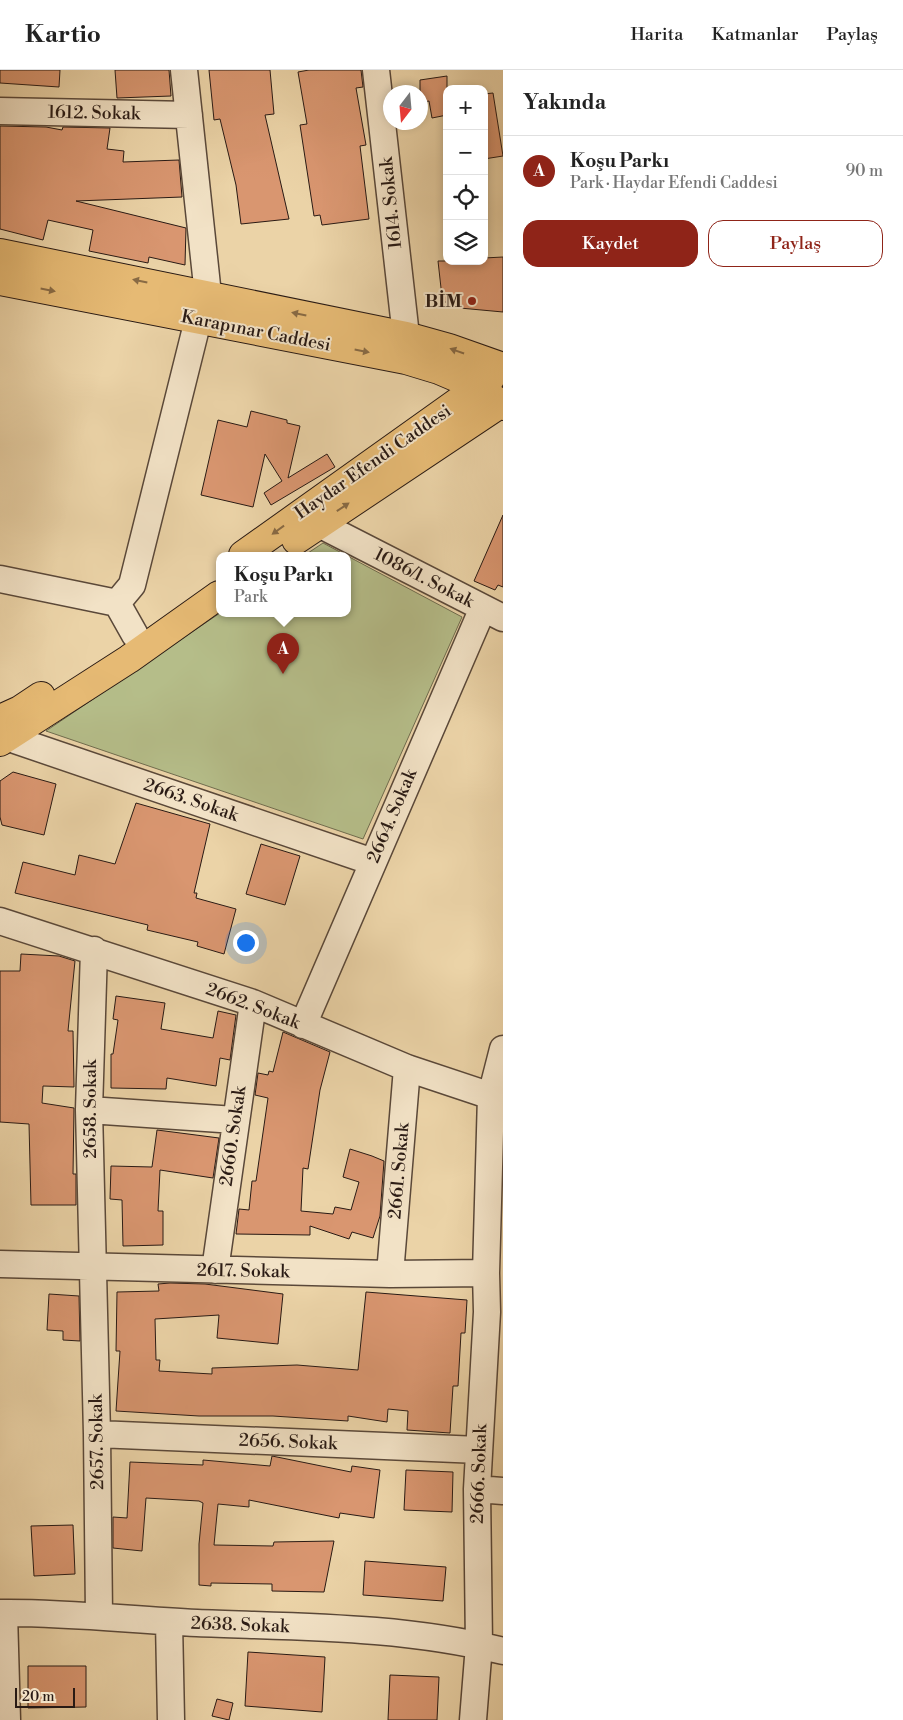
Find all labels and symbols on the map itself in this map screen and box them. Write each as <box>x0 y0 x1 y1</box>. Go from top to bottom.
north arrow <box>383 85 428 130</box>
street label: 1612. Sokak <box>48 101 142 125</box>
street label: 1614. Sokak <box>375 154 407 250</box>
one-way arrow <box>131 277 147 285</box>
one-way arrow <box>40 286 55 294</box>
place label: BİM <box>425 290 462 313</box>
marker: BİM <box>466 295 478 307</box>
street label: Karapınar Caddesi <box>179 305 333 357</box>
one-way arrow <box>291 310 306 318</box>
one-way arrow <box>449 346 464 354</box>
one-way arrow <box>354 348 370 356</box>
street label: Haydar Efendi Caddesi <box>290 399 456 525</box>
one-way arrow <box>336 503 350 512</box>
one-way arrow <box>272 524 285 534</box>
street label: 1086/1. Sokak <box>370 543 479 614</box>
pin: A <box>267 633 299 674</box>
street label: 2664. Sokak <box>362 764 423 866</box>
street label: 2663. Sokak <box>141 773 243 827</box>
your location <box>233 930 259 956</box>
street label: 2662. Sokak <box>203 978 305 1035</box>
street label: 2658. Sokak <box>79 1058 102 1158</box>
street label: 2660. Sokak <box>215 1083 252 1187</box>
street label: 2661. Sokak <box>383 1120 415 1220</box>
street label: 2617. Sokak <box>196 1259 291 1283</box>
street label: 2657. Sokak <box>85 1392 109 1490</box>
street label: 2666. Sokak <box>466 1422 492 1524</box>
street label: 2656. Sokak <box>238 1429 339 1455</box>
street label: 2638. Sokak <box>190 1612 291 1638</box>
scale bar <box>15 1685 75 1708</box>

